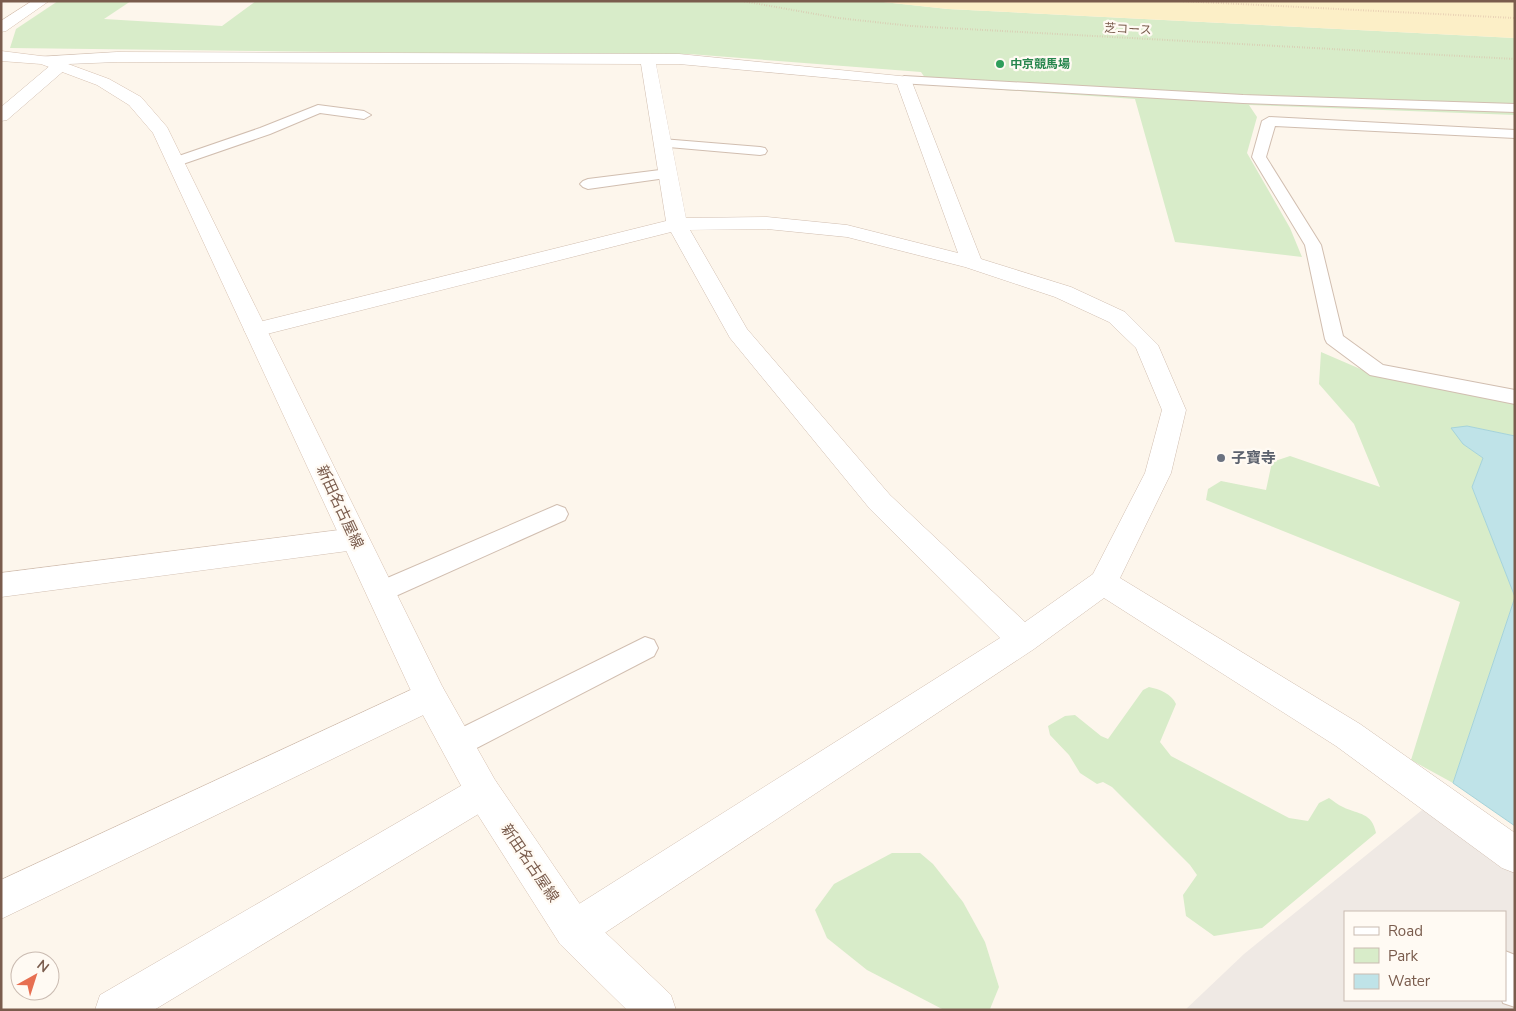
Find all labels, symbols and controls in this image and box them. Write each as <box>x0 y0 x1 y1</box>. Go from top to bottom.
street label: 芝コース <box>1104 20 1152 38</box>
place label: 中京競馬場 <box>1010 56 1070 72</box>
marker: 中京競馬場 <box>994 58 1006 70</box>
place label: 子寶寺 <box>1231 448 1276 468</box>
marker: 子寶寺 <box>1215 452 1227 464</box>
street label: 新田名古屋線 <box>312 462 368 552</box>
street label: 新田名古屋線 <box>497 820 563 906</box>
legend <box>1344 911 1506 1001</box>
text: Road <box>1388 921 1423 941</box>
text: Park <box>1388 946 1418 966</box>
north arrow <box>10 951 60 1001</box>
text: N <box>33 956 53 977</box>
text: Water <box>1388 971 1431 991</box>

